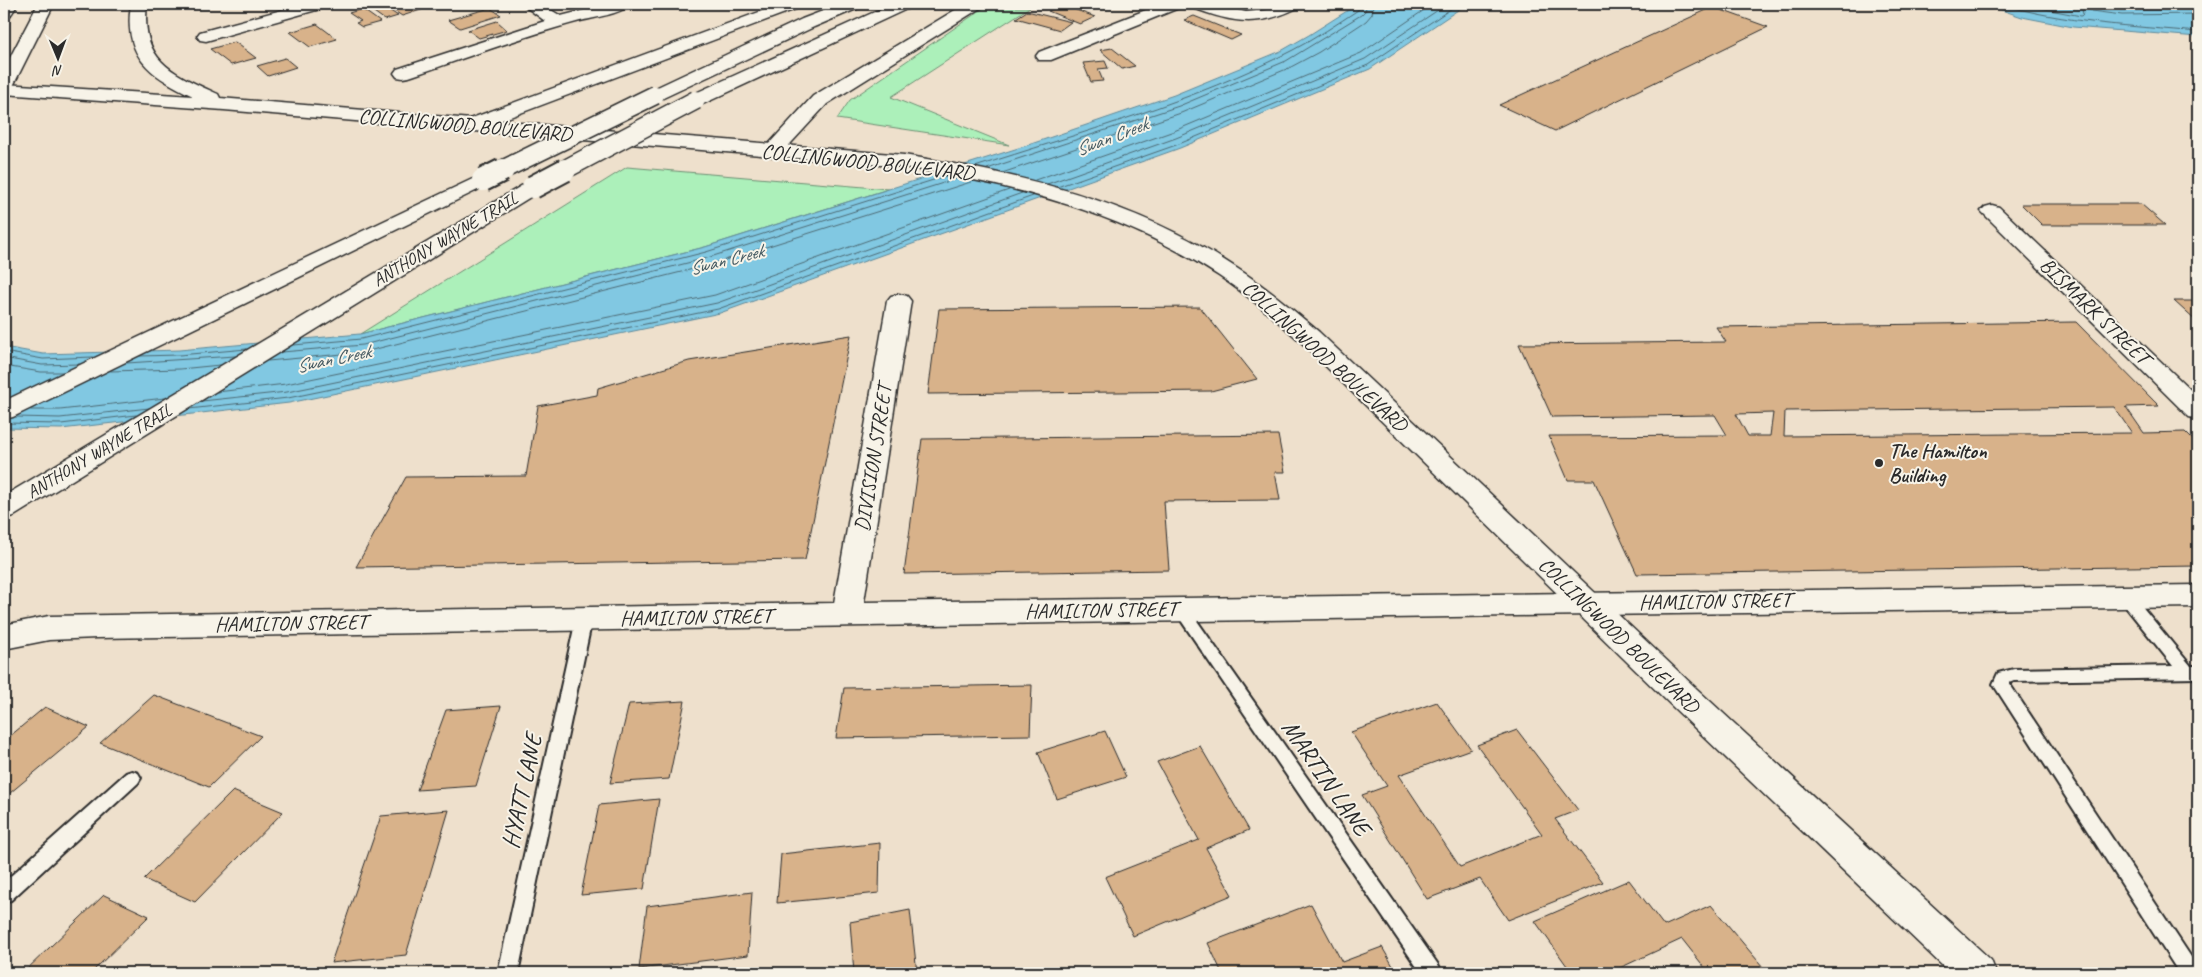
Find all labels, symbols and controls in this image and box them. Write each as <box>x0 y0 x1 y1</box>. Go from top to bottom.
north arrow <box>32 32 82 82</box>
text: N <box>51 62 63 79</box>
street label: COLLINGWOOD BOULEVARD <box>358 103 574 147</box>
water label: Swan Creek <box>1072 111 1154 162</box>
street label: COLLINGWOOD BOULEVARD <box>760 138 977 186</box>
street label: ANTHONY WAYNE TRAIL <box>369 187 522 291</box>
water label: Swan Creek <box>687 238 769 281</box>
street label: BISMARK STREET <box>2034 252 2159 374</box>
street label: COLLINGWOOD BOULEVARD <box>1237 275 1414 438</box>
water label: Swan Creek <box>294 339 375 379</box>
street label: DIVISION STREET <box>849 378 898 533</box>
street label: ANTHONY WAYNE TRAIL <box>23 399 176 503</box>
place label: The Hamilton Building <box>1889 438 1987 488</box>
marker: The Hamilton Building <box>1873 457 1885 469</box>
street label: COLLINGWOOD BOULEVARD <box>1533 551 1706 720</box>
street label: HAMILTON STREET <box>1639 587 1797 615</box>
street label: HAMILTON STREET <box>1025 596 1183 624</box>
street label: HAMILTON STREET <box>620 603 778 631</box>
street label: HAMILTON STREET <box>215 609 373 637</box>
street label: MARTIN LANE <box>1274 713 1379 844</box>
street label: HYATT LANE <box>494 728 550 852</box>

